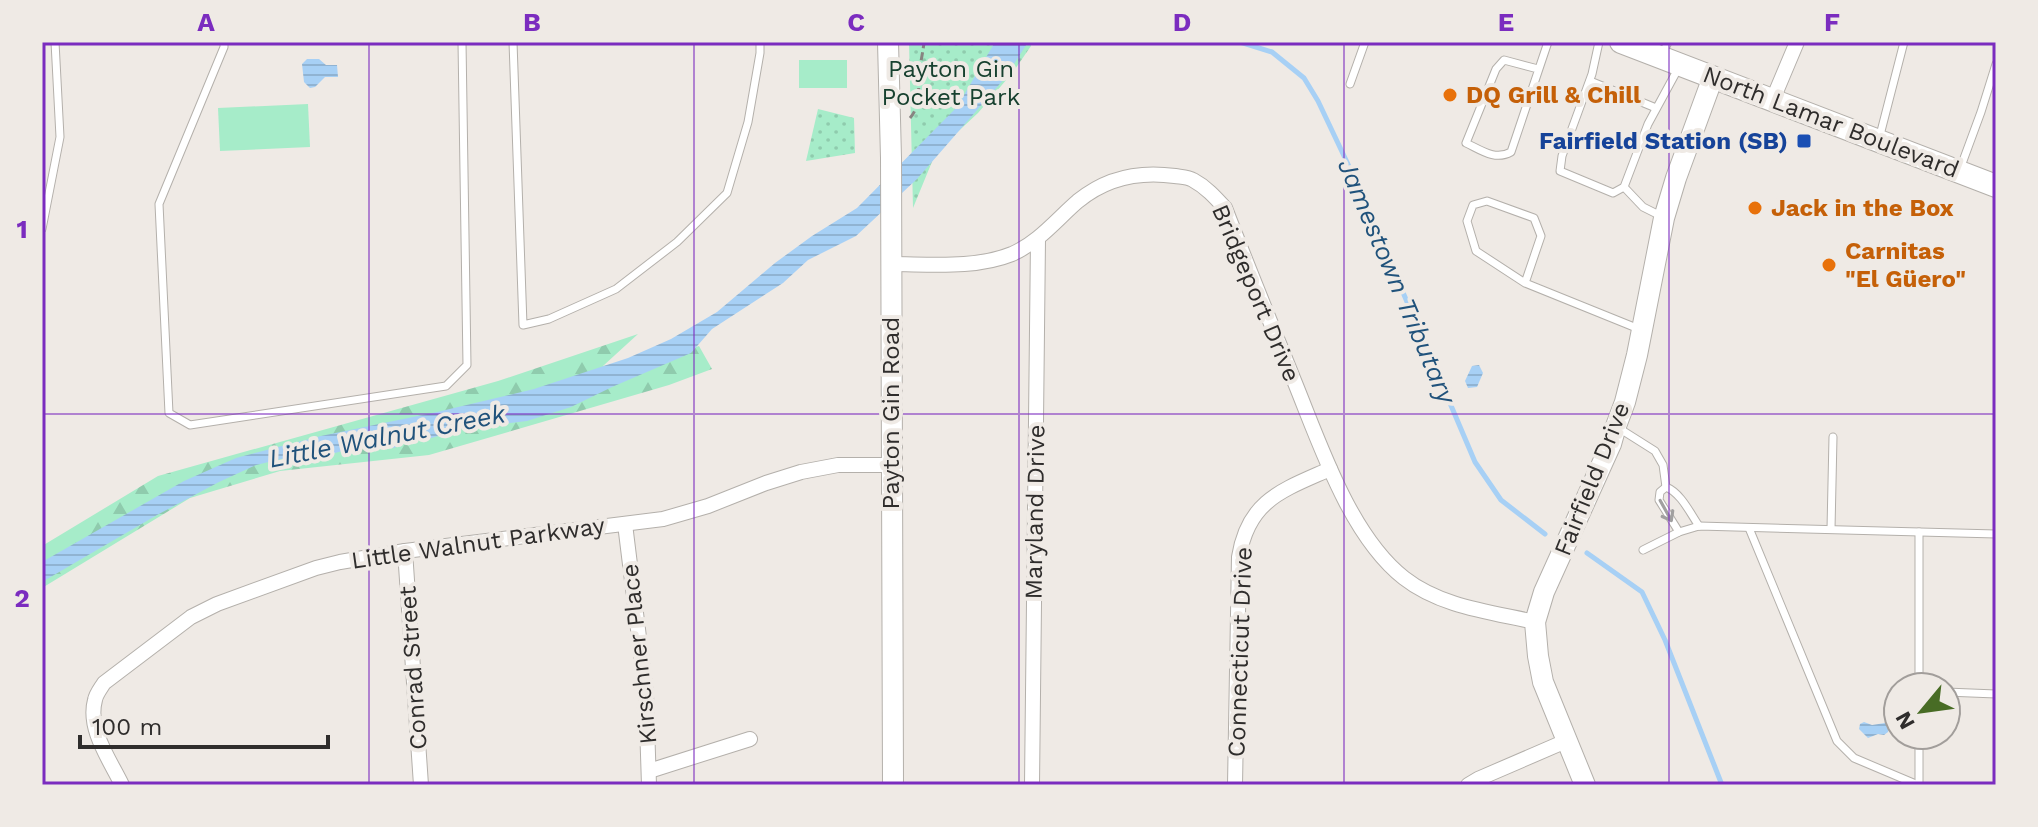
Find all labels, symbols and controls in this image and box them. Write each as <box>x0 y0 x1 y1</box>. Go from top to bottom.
text: A <box>197 7 215 37</box>
text: B <box>523 7 541 37</box>
text: C <box>847 7 865 37</box>
text: D <box>1173 7 1191 37</box>
text: E <box>1498 7 1514 37</box>
text: F <box>1824 7 1840 37</box>
park label: Payton Gin Pocket Park <box>882 55 1021 111</box>
street label: North Lamar Boulevard <box>1699 60 1963 184</box>
place label: DQ Grill & Chill <box>1466 81 1641 109</box>
marker: DQ Grill & Chill <box>1441 86 1459 104</box>
place label: Fairfield Station (SB) <box>1539 127 1788 155</box>
marker: Fairfield Station (SB) <box>1795 132 1813 150</box>
water label: Jamestown Tributary <box>1332 154 1463 410</box>
place label: Jack in the Box <box>1771 194 1954 222</box>
marker: Jack in the Box <box>1746 199 1764 217</box>
street label: Bridgeport Drive <box>1206 200 1306 386</box>
text: 1 <box>16 214 28 244</box>
place label: Carnitas "El Güero" <box>1845 237 1966 293</box>
marker: Carnitas "El Güero" <box>1820 256 1838 274</box>
street label: Payton Gin Road <box>877 317 905 509</box>
water label: Little Walnut Creek <box>266 398 509 474</box>
street label: Fairfield Drive <box>1548 398 1636 560</box>
street label: Maryland Drive <box>1019 424 1051 600</box>
one-way arrow <box>1658 499 1674 522</box>
street label: Little Walnut Parkway <box>349 511 607 575</box>
street label: Connecticut Drive <box>1222 546 1258 758</box>
street label: Kirschner Place <box>616 562 662 746</box>
text: 2 <box>14 583 30 613</box>
street label: Conrad Street <box>393 585 433 751</box>
north arrow <box>1882 671 1962 751</box>
scale bar <box>80 699 328 749</box>
text: N <box>1890 707 1920 734</box>
text: 100 m <box>92 713 162 741</box>

